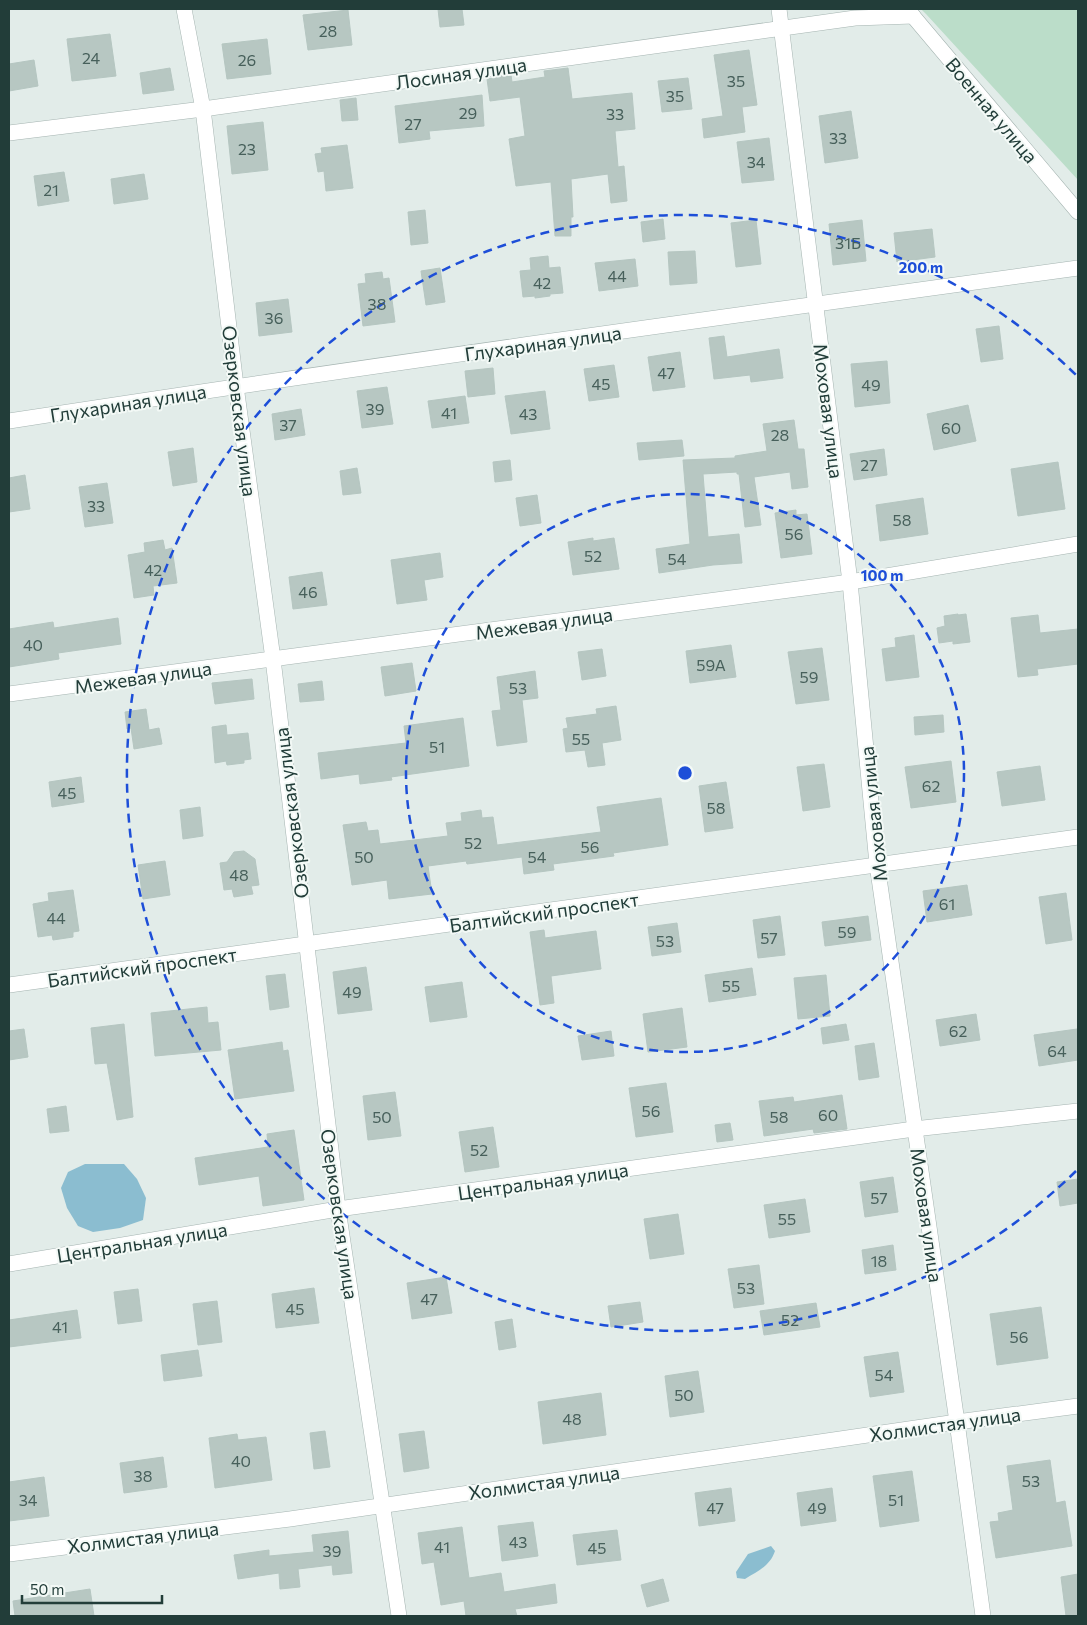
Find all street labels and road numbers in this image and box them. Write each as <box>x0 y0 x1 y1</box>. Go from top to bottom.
street label: Лосиная улица <box>394 52 528 94</box>
street label: Военная улица <box>941 53 1043 167</box>
street label: Глухариная улица <box>463 321 623 365</box>
street label: Озерковская улица <box>218 324 262 498</box>
street label: Моховая улица <box>809 342 849 480</box>
street label: Глухариная улица <box>48 379 208 427</box>
street label: Межевая улица <box>474 602 614 644</box>
street label: Межевая улица <box>73 656 213 698</box>
street label: Озерковская улица <box>269 726 313 900</box>
street label: Моховая улица <box>854 745 892 883</box>
street label: Балтийский проспект <box>448 887 640 937</box>
street label: Балтийский проспект <box>46 942 238 992</box>
street label: Озерковская улица <box>317 1127 363 1301</box>
street label: Моховая улица <box>906 1146 948 1284</box>
street label: Центральная улица <box>456 1158 630 1204</box>
street label: Центральная улица <box>55 1217 229 1267</box>
street label: Холмистая улица <box>868 1402 1022 1446</box>
street label: Холмистая улица <box>467 1460 621 1504</box>
street label: Холмистая улица <box>66 1516 220 1558</box>

